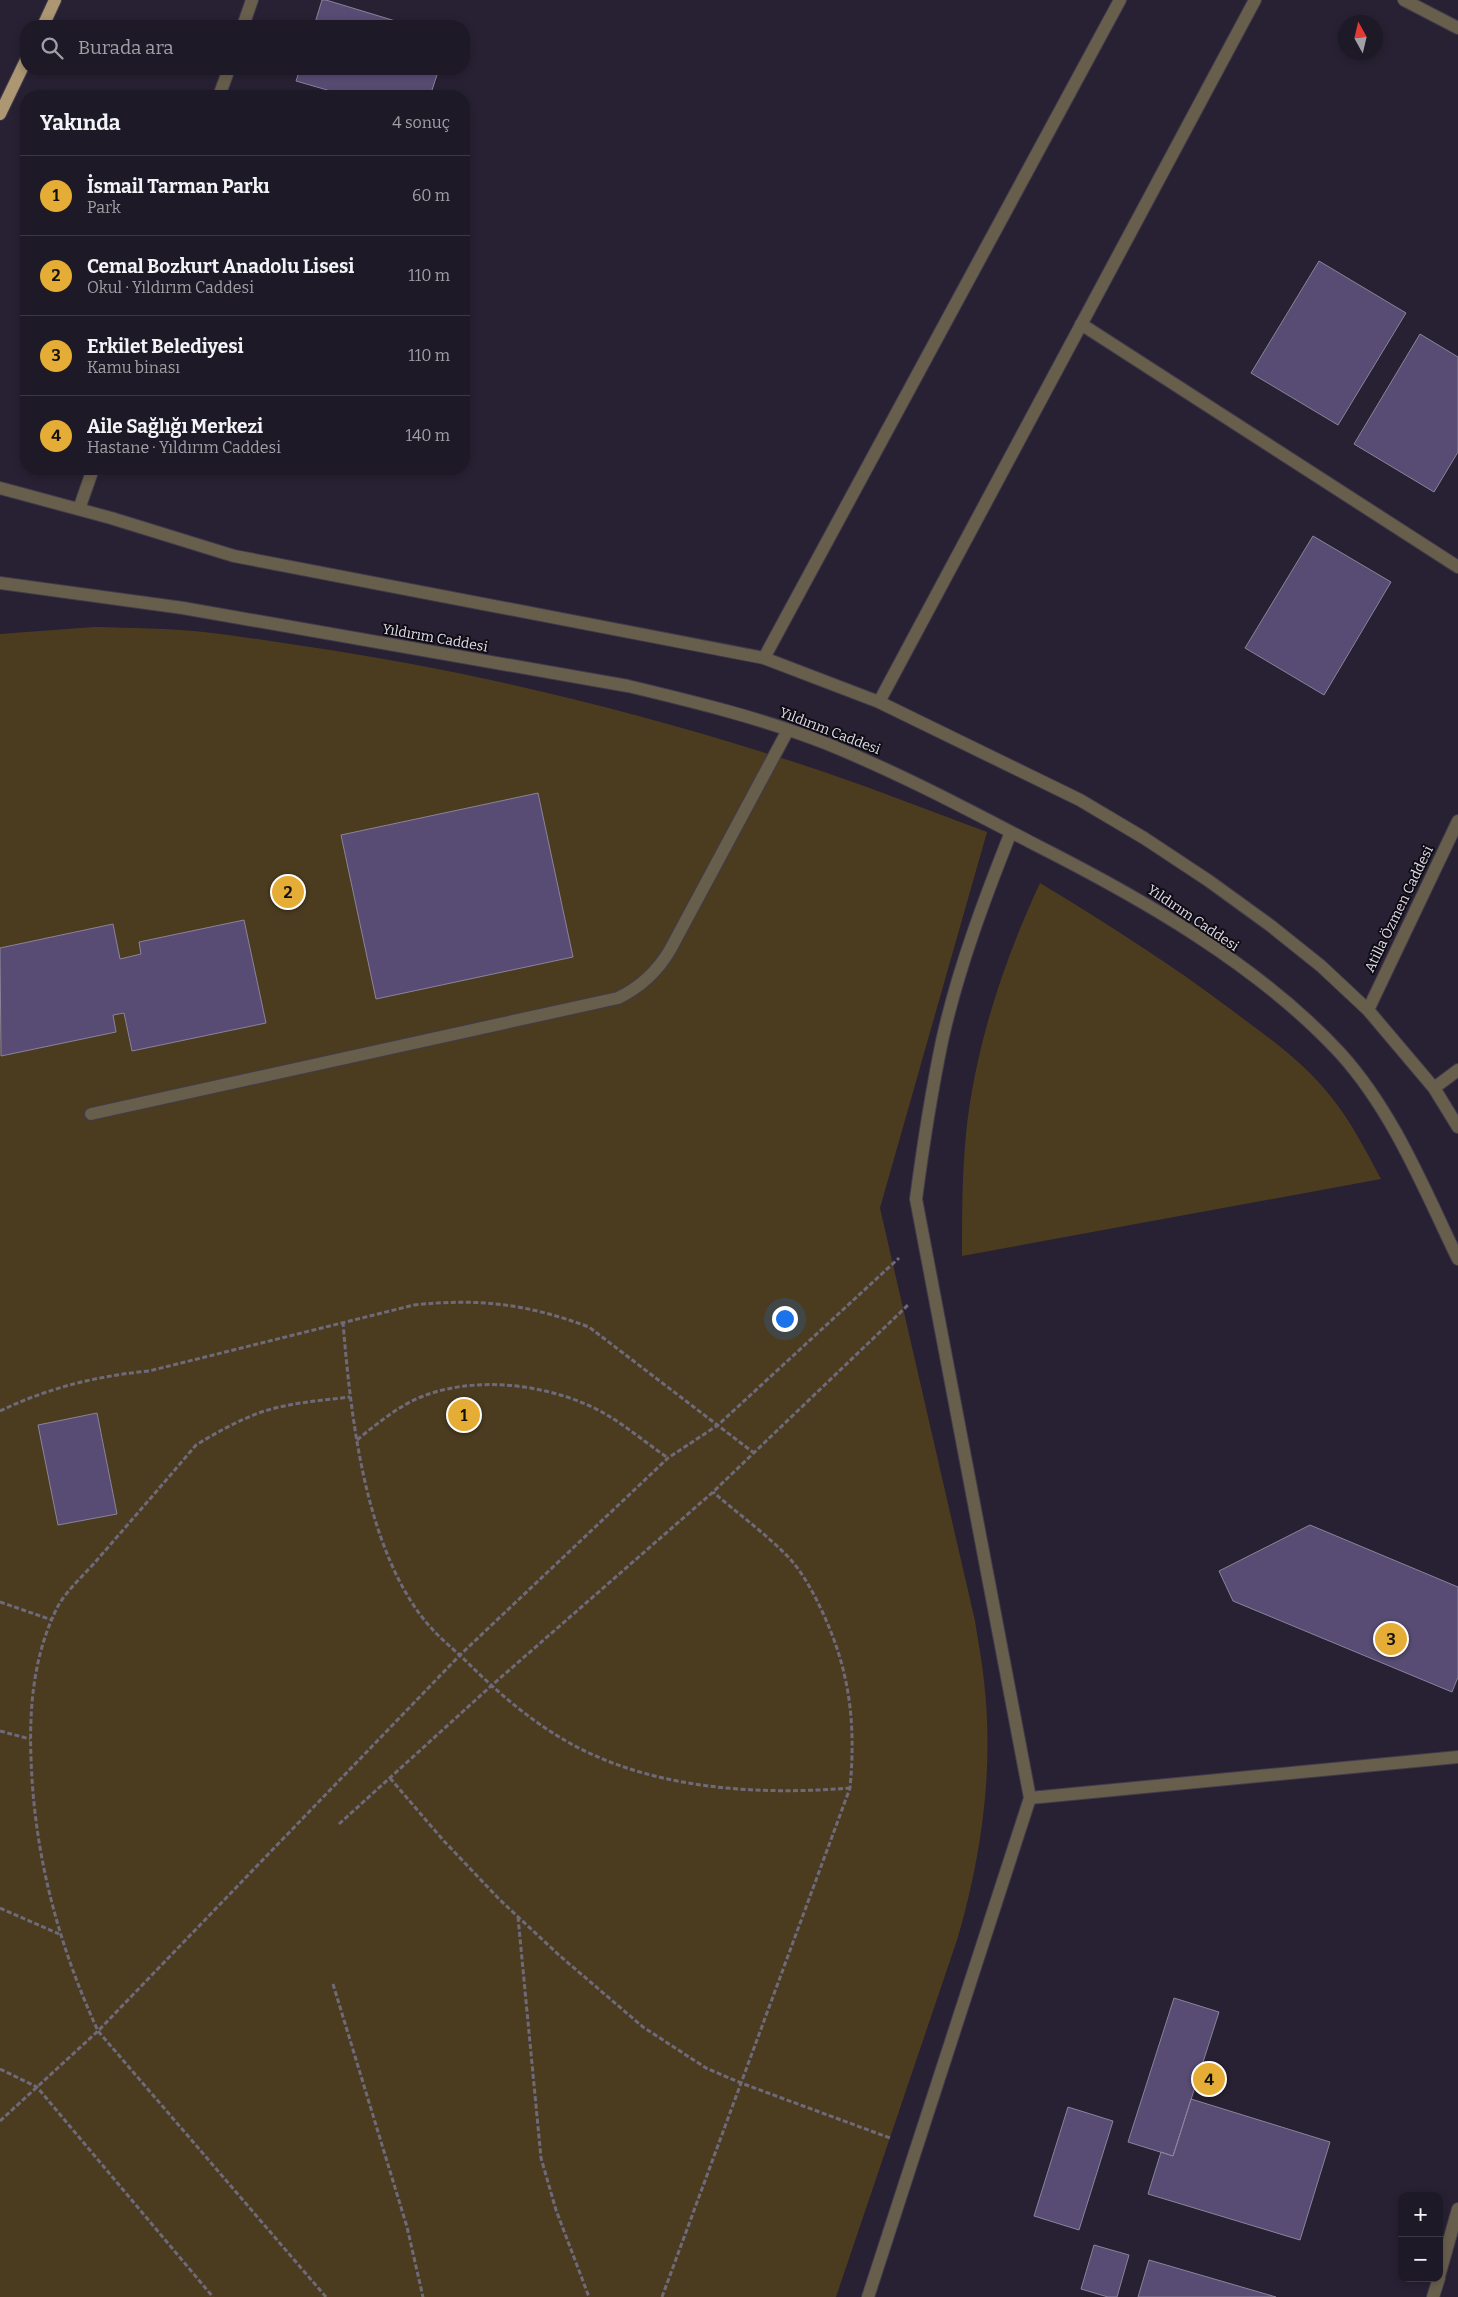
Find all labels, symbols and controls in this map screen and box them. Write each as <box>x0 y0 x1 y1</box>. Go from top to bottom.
north arrow <box>1338 15 1383 60</box>
search box <box>20 20 470 75</box>
icon: search <box>38 34 66 62</box>
text: Burada ara <box>78 36 174 59</box>
text: Yakında <box>40 110 121 136</box>
text: 4 sonuç <box>392 113 450 132</box>
text: İsmail Tarman Parkı <box>87 175 270 198</box>
text: 1 <box>53 186 59 205</box>
text: 60 m <box>412 186 450 205</box>
text: Park <box>87 198 121 217</box>
text: Cemal Bozkurt Anadolu Lisesi <box>87 255 354 278</box>
text: 2 <box>51 266 61 285</box>
text: 110 m <box>408 266 450 285</box>
text: Okul · Yıldırım Caddesi <box>87 278 254 297</box>
text: Erkilet Belediyesi <box>87 335 244 358</box>
text: 3 <box>51 346 61 365</box>
text: 110 m <box>408 346 450 365</box>
text: Kamu binası <box>87 358 180 377</box>
text: Aile Sağlığı Merkezi <box>87 415 263 438</box>
text: 4 <box>51 426 61 445</box>
text: 140 m <box>405 426 450 445</box>
text: Hastane · Yıldırım Caddesi <box>87 438 281 457</box>
street label: Yıldırım Caddesi <box>381 620 489 656</box>
street label: Yıldırım Caddesi <box>777 704 883 758</box>
street label: Atilla Özmen Caddesi <box>1361 843 1437 975</box>
pin: 2 <box>272 873 304 911</box>
street label: Yıldırım Caddesi <box>1144 881 1242 955</box>
your location <box>772 1306 798 1332</box>
pin: 1 <box>448 1396 480 1434</box>
pin: 3 <box>1375 1620 1407 1658</box>
pin: 4 <box>1193 2060 1225 2098</box>
map controls <box>1398 2192 1443 2282</box>
button: + <box>1398 2192 1443 2237</box>
button: − <box>1398 2237 1443 2282</box>

